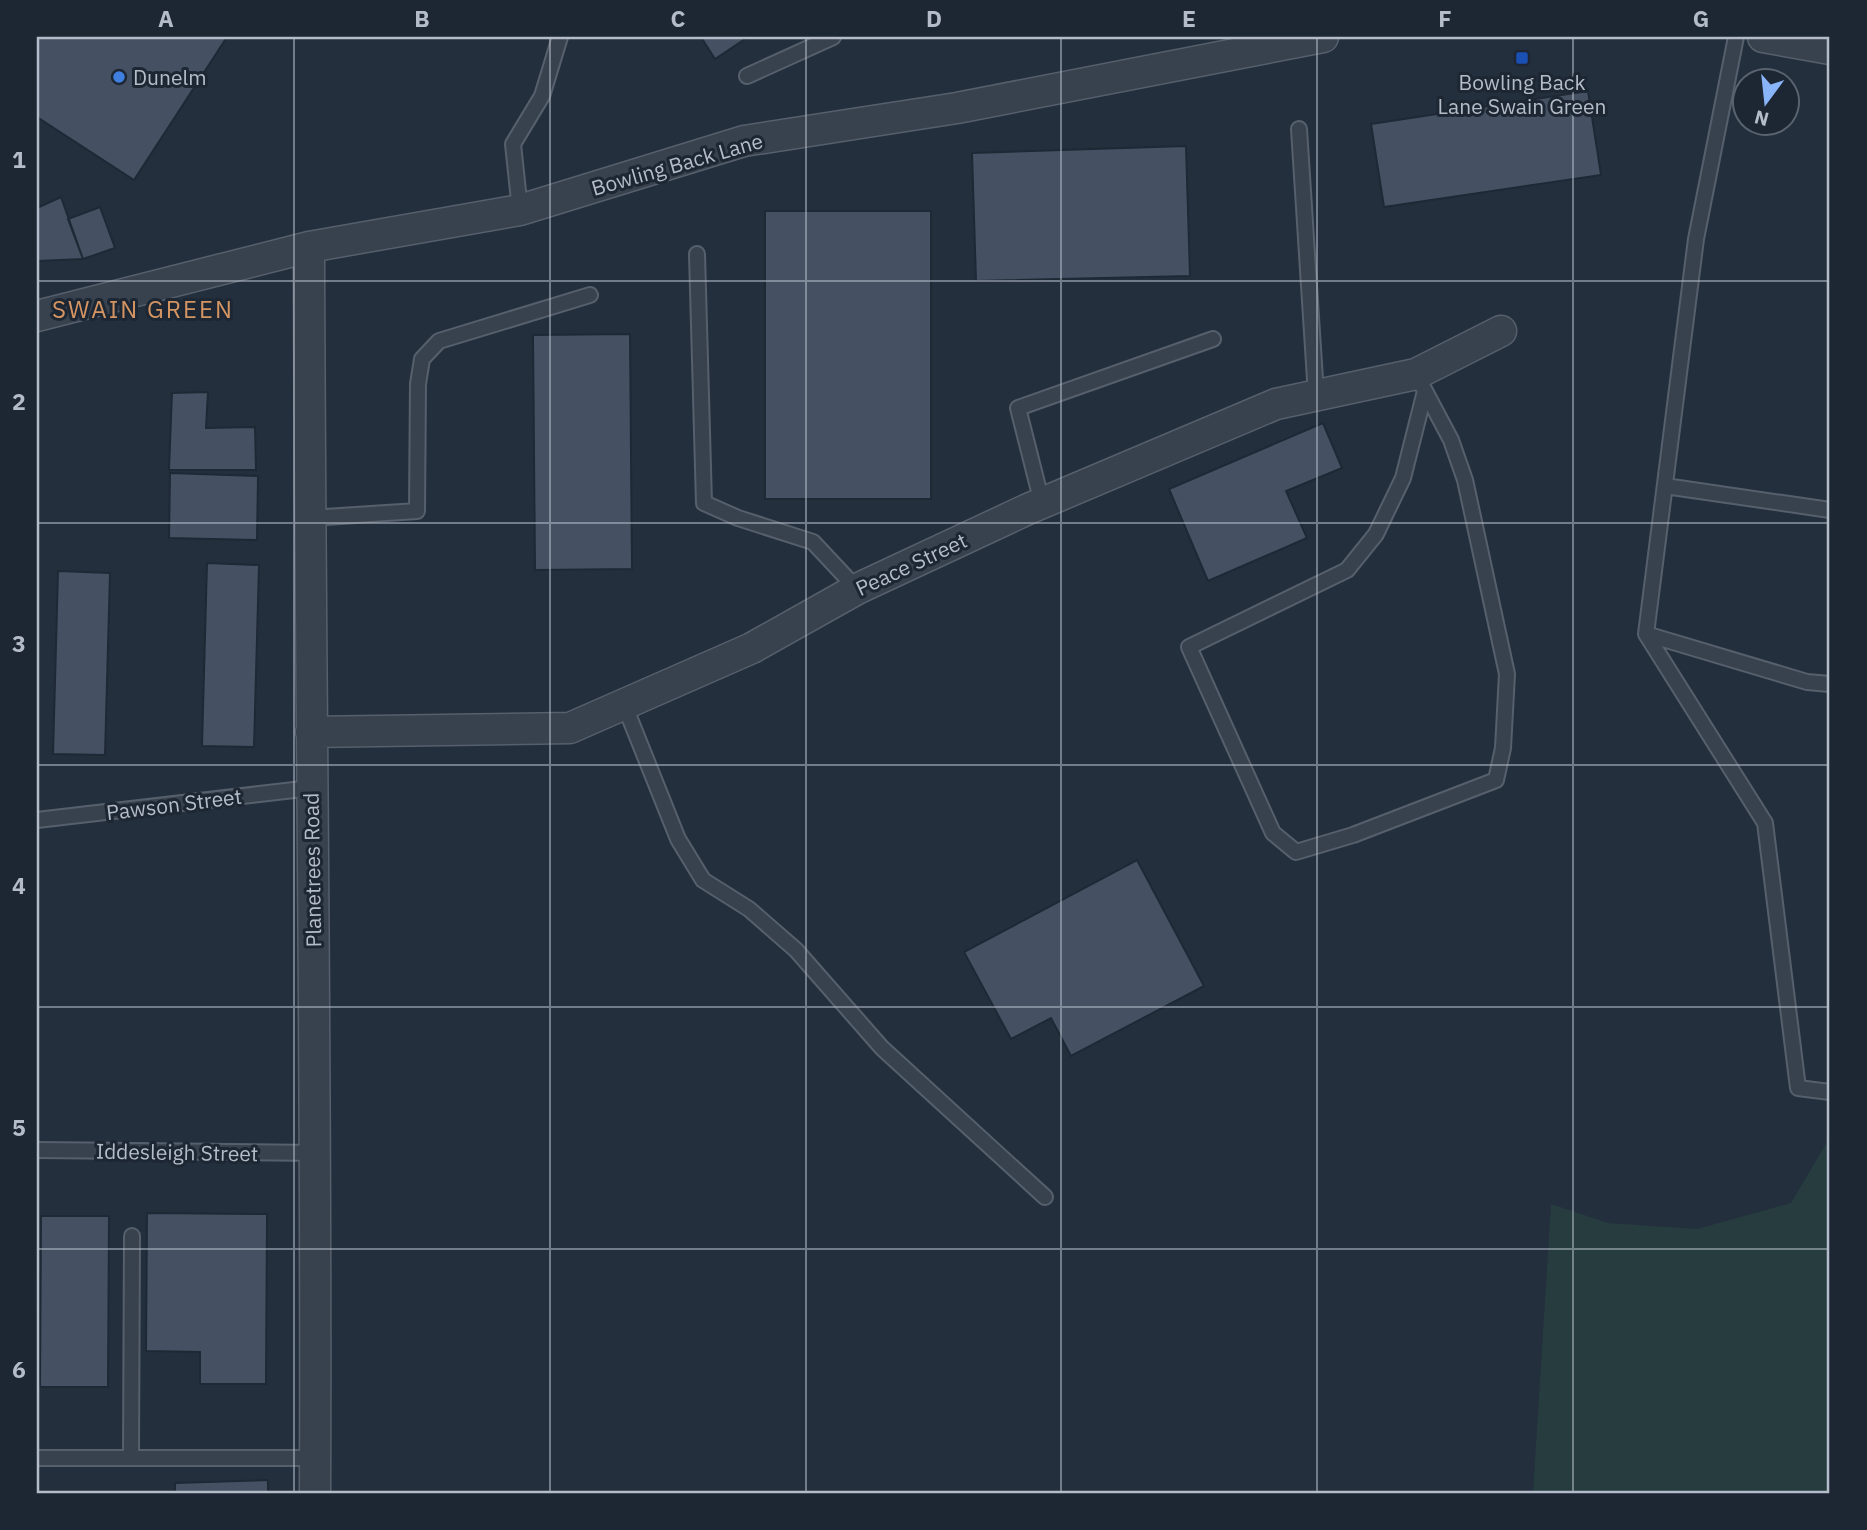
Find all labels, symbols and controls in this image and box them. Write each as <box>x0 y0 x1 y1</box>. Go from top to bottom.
text: A <box>158 3 174 33</box>
text: B <box>414 3 430 33</box>
text: C <box>671 3 686 33</box>
text: D <box>926 3 942 33</box>
text: E <box>1182 3 1196 33</box>
text: F <box>1438 3 1452 33</box>
text: G <box>1693 3 1709 33</box>
marker: Bowling Back Lane Swain Green <box>1514 50 1530 66</box>
place label: Dunelm <box>133 63 207 91</box>
north arrow <box>1730 66 1800 136</box>
place label: Bowling Back Lane Swain Green <box>1438 68 1606 120</box>
marker: Dunelm <box>111 69 127 85</box>
text: N <box>1752 105 1771 132</box>
street label: Bowling Back Lane <box>588 126 766 202</box>
text: 1 <box>12 144 26 174</box>
district label: SWAIN GREEN <box>52 293 234 325</box>
text: 2 <box>12 386 26 416</box>
street label: Peace Street <box>851 526 971 602</box>
text: 3 <box>12 628 26 658</box>
street label: Pawson Street <box>105 782 243 826</box>
street label: Planetrees Road <box>297 792 327 948</box>
text: 4 <box>12 870 26 900</box>
text: 5 <box>12 1112 26 1142</box>
street label: Iddesleigh Street <box>96 1137 258 1167</box>
text: 6 <box>12 1354 26 1384</box>

